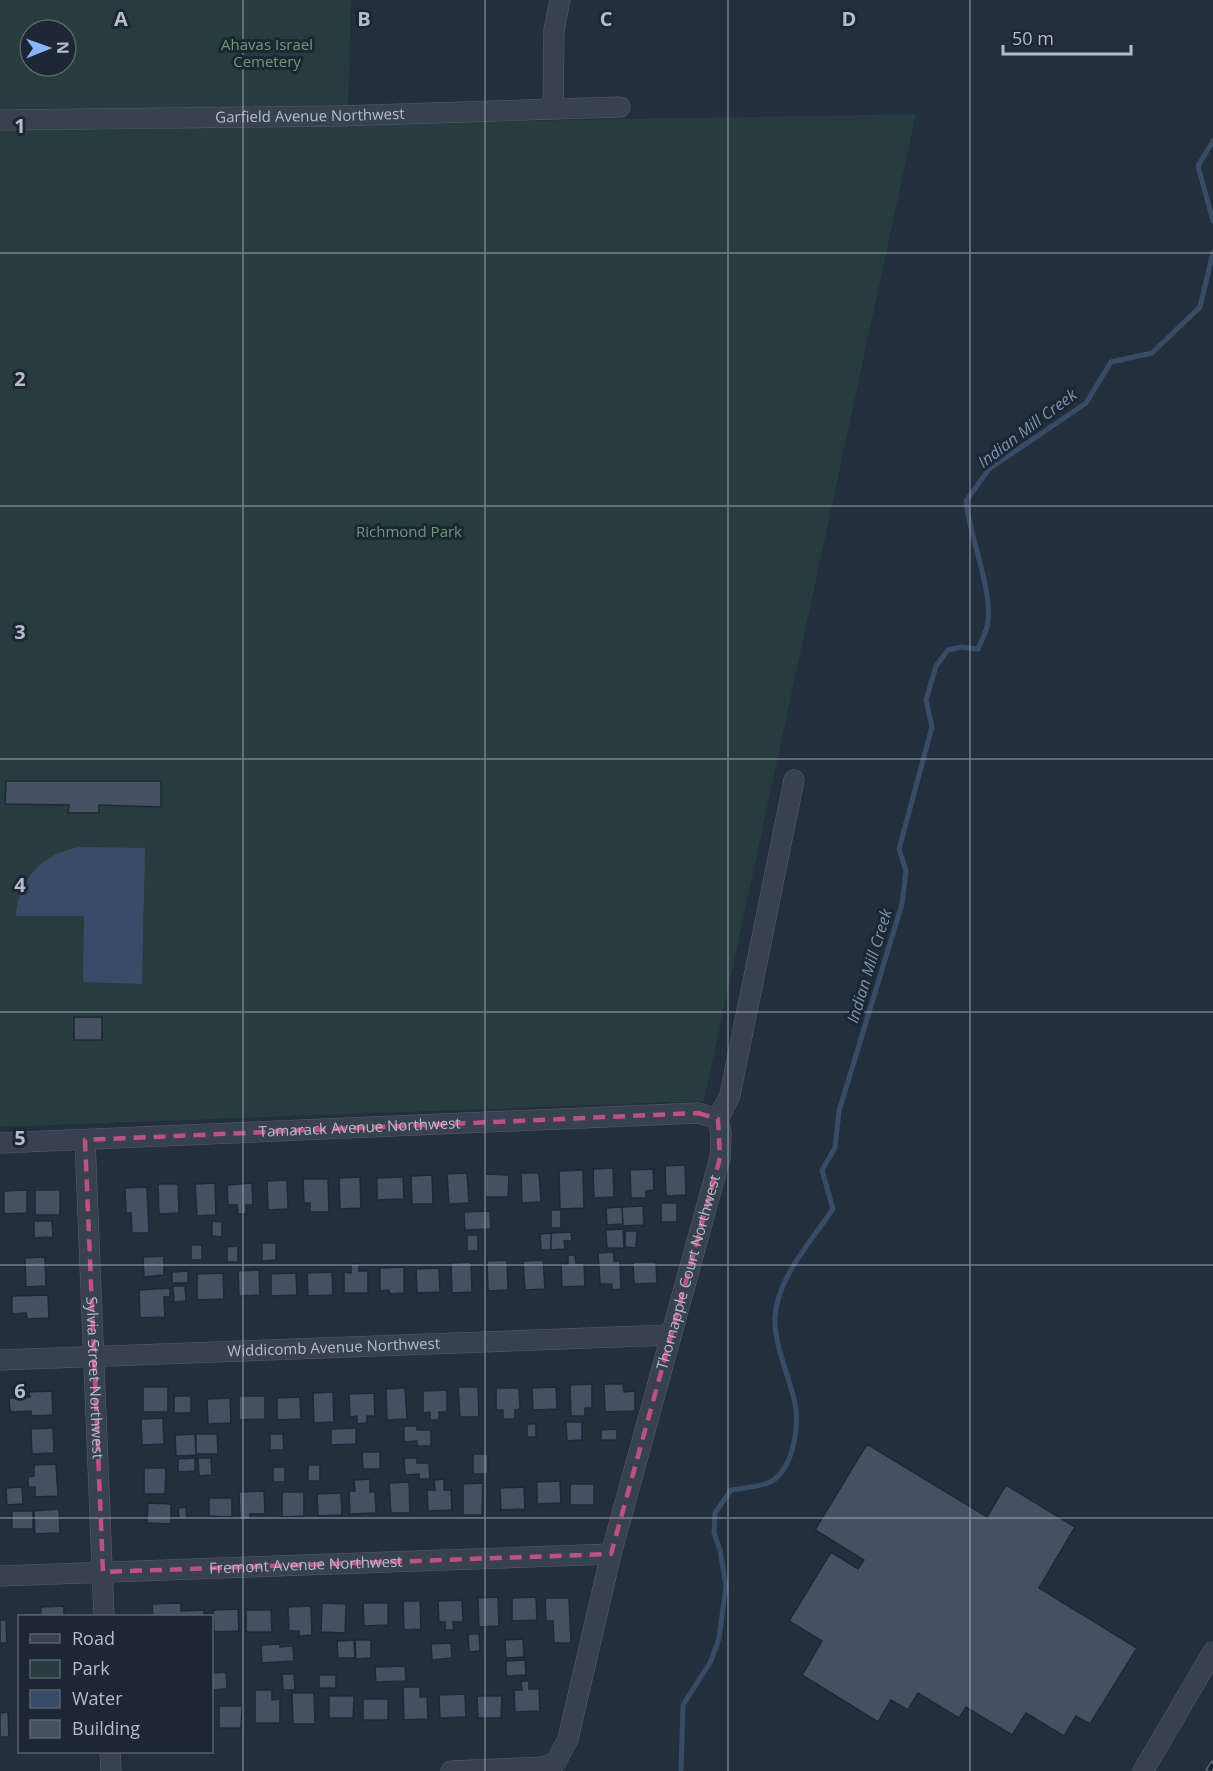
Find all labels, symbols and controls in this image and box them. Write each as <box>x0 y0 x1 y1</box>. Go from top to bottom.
text: A <box>114 5 128 32</box>
text: B <box>357 5 371 32</box>
text: C <box>600 5 613 32</box>
text: D <box>842 5 856 32</box>
north arrow <box>18 18 78 78</box>
scale bar <box>1003 18 1130 56</box>
text: 50 m <box>1012 26 1054 50</box>
park label: Ahavas Israel Cemetery <box>221 34 313 71</box>
text: N <box>52 41 74 54</box>
street label: Garfield Avenue Northwest <box>215 103 405 126</box>
text: 1 <box>14 112 26 139</box>
text: 2 <box>14 365 26 392</box>
water label: Indian Mill Creek <box>973 383 1082 472</box>
park label: Richmond Park <box>356 521 462 541</box>
text: 3 <box>14 618 26 645</box>
text: 4 <box>14 871 26 898</box>
water label: Indian Mill Creek <box>841 905 897 1026</box>
street label: Tamarack Avenue Northwest <box>258 1112 461 1141</box>
text: 5 <box>14 1124 26 1151</box>
street label: Thornapple Court Northwest <box>651 1172 724 1372</box>
street label: Sylvia Street Northwest <box>82 1296 109 1459</box>
street label: Widdicomb Avenue Northwest <box>227 1333 440 1361</box>
text: 6 <box>14 1377 26 1404</box>
street label: Fremont Avenue Northwest <box>209 1551 403 1577</box>
legend <box>18 1615 213 1753</box>
text: Road <box>72 1626 115 1650</box>
text: Park <box>72 1656 110 1680</box>
text: Water <box>72 1686 123 1710</box>
text: Building <box>72 1716 140 1740</box>

